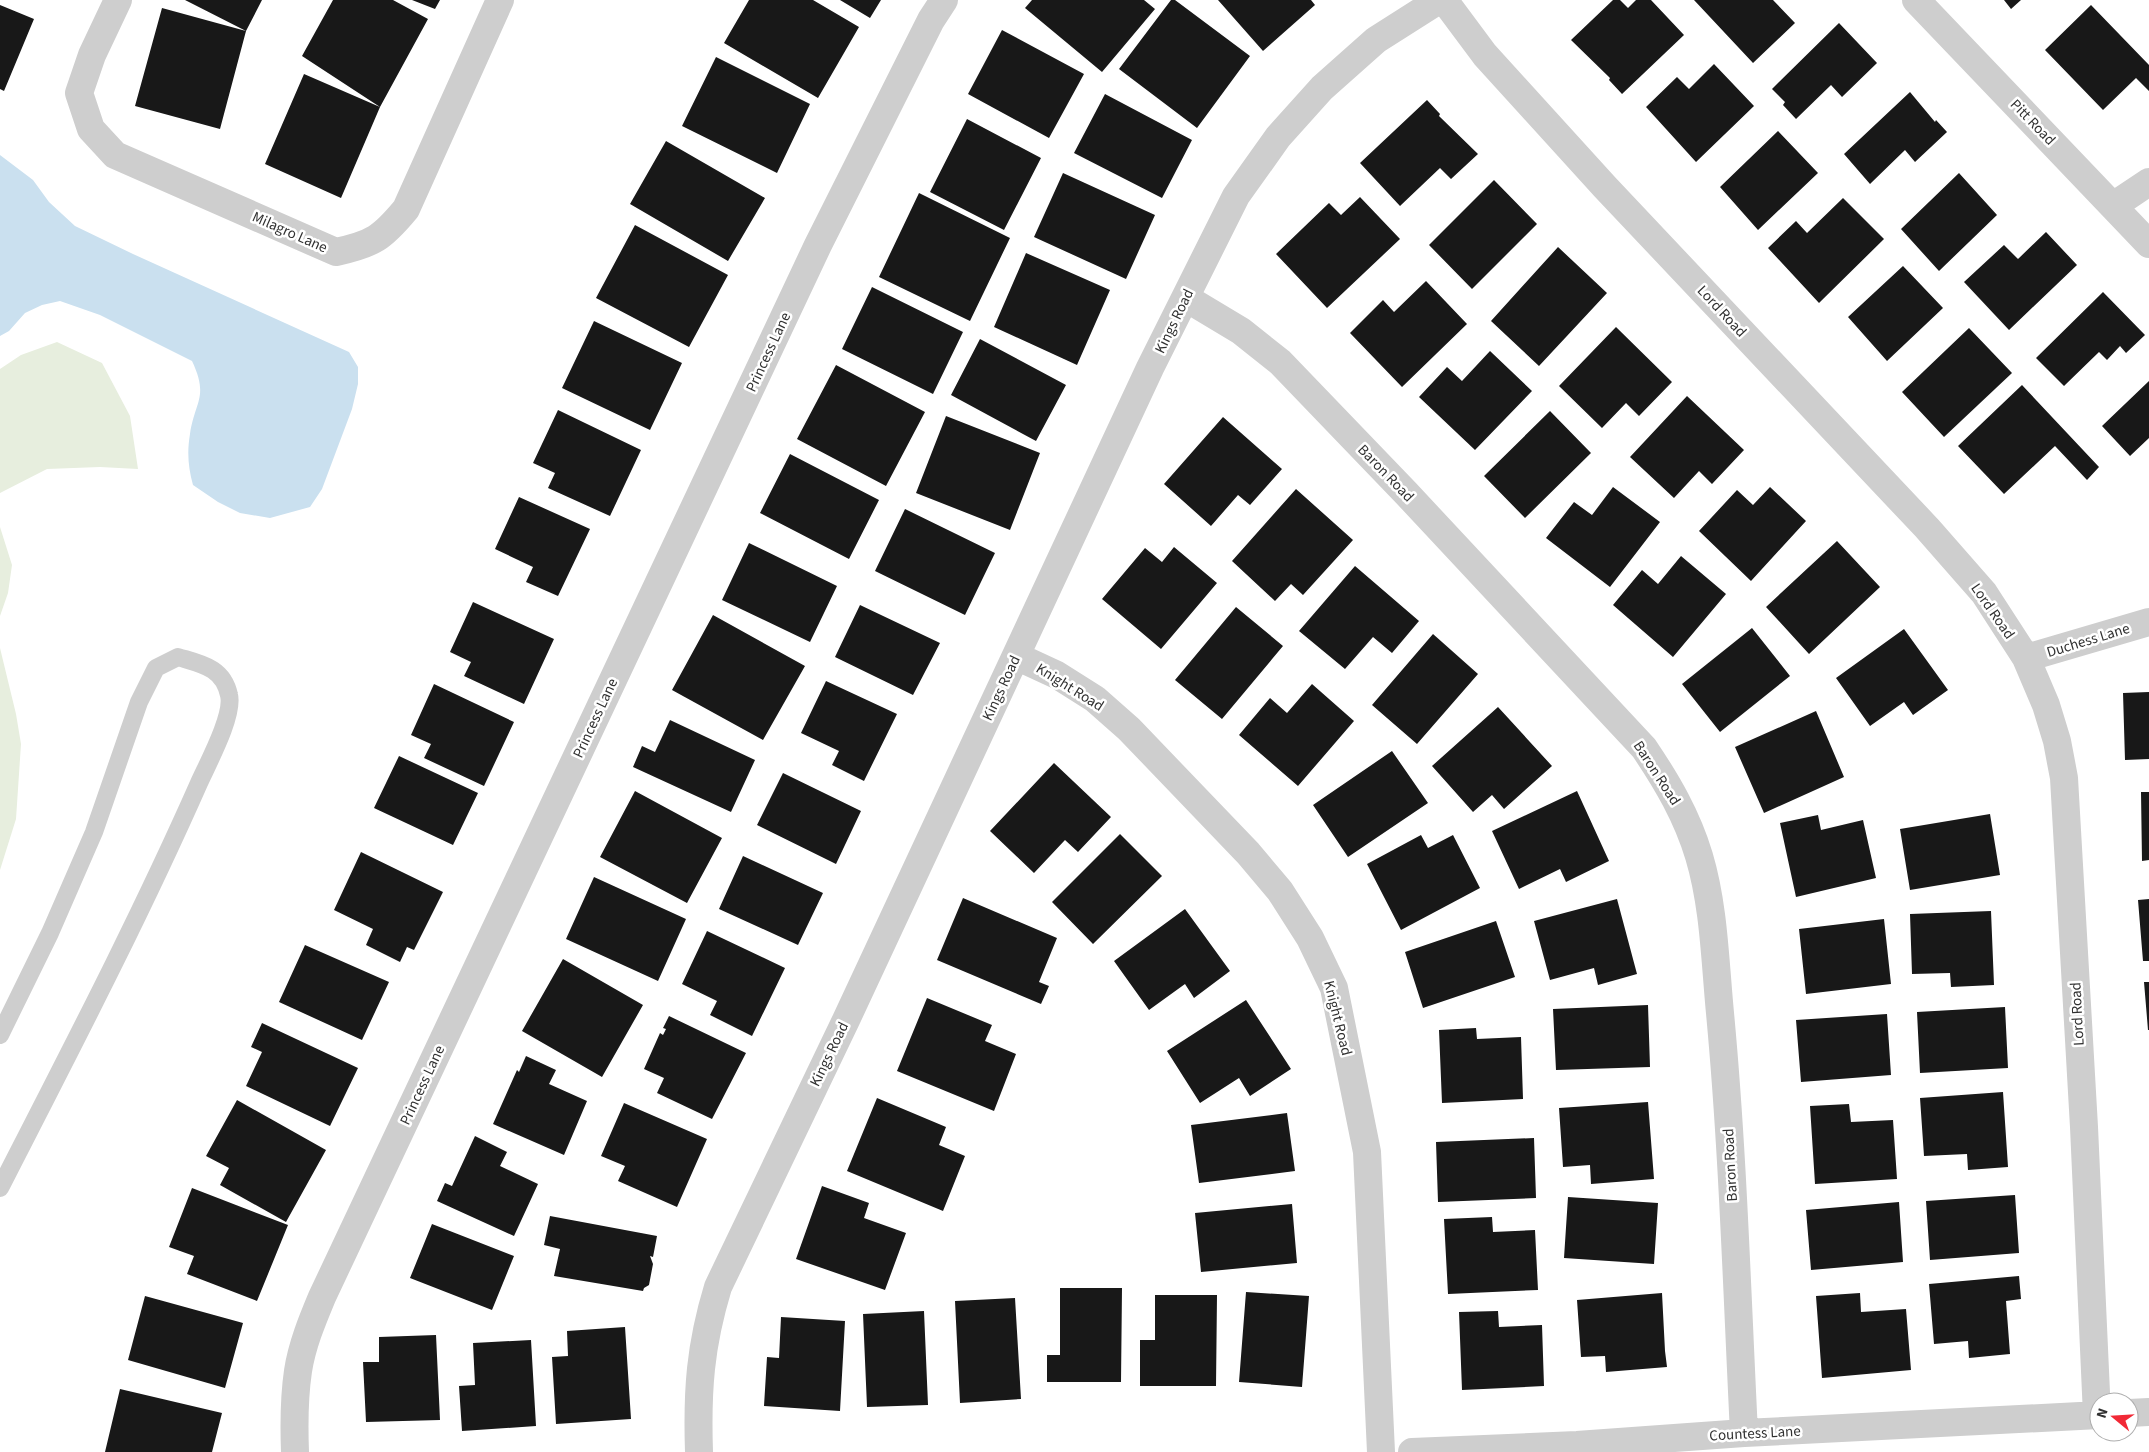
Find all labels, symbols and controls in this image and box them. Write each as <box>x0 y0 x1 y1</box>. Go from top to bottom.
street label: Pitt Road <box>2005 94 2060 150</box>
street label: Milagro Lane <box>249 207 331 258</box>
street label: Lord Road <box>1692 281 1751 342</box>
street label: Kings Road <box>1150 285 1199 357</box>
street label: Princess Lane <box>741 309 796 395</box>
street label: Baron Road <box>1353 440 1419 507</box>
street label: Lord Road <box>1966 579 2019 643</box>
street label: Duchess Lane <box>2044 618 2132 663</box>
street label: Kings Road <box>977 652 1026 724</box>
street label: Knight Road <box>1032 658 1108 717</box>
street label: Princess Lane <box>568 675 623 761</box>
street label: Baron Road <box>1628 737 1685 810</box>
street label: Knight Road <box>1318 978 1357 1058</box>
street label: Lord Road <box>2065 982 2090 1046</box>
street label: Kings Road <box>805 1018 854 1090</box>
street label: Princess Lane <box>395 1042 450 1128</box>
street label: Baron Road <box>1718 1128 1743 1202</box>
north arrow <box>2089 1392 2139 1442</box>
text: N <box>2092 1406 2114 1421</box>
street label: Countess Lane <box>1709 1421 1801 1446</box>

